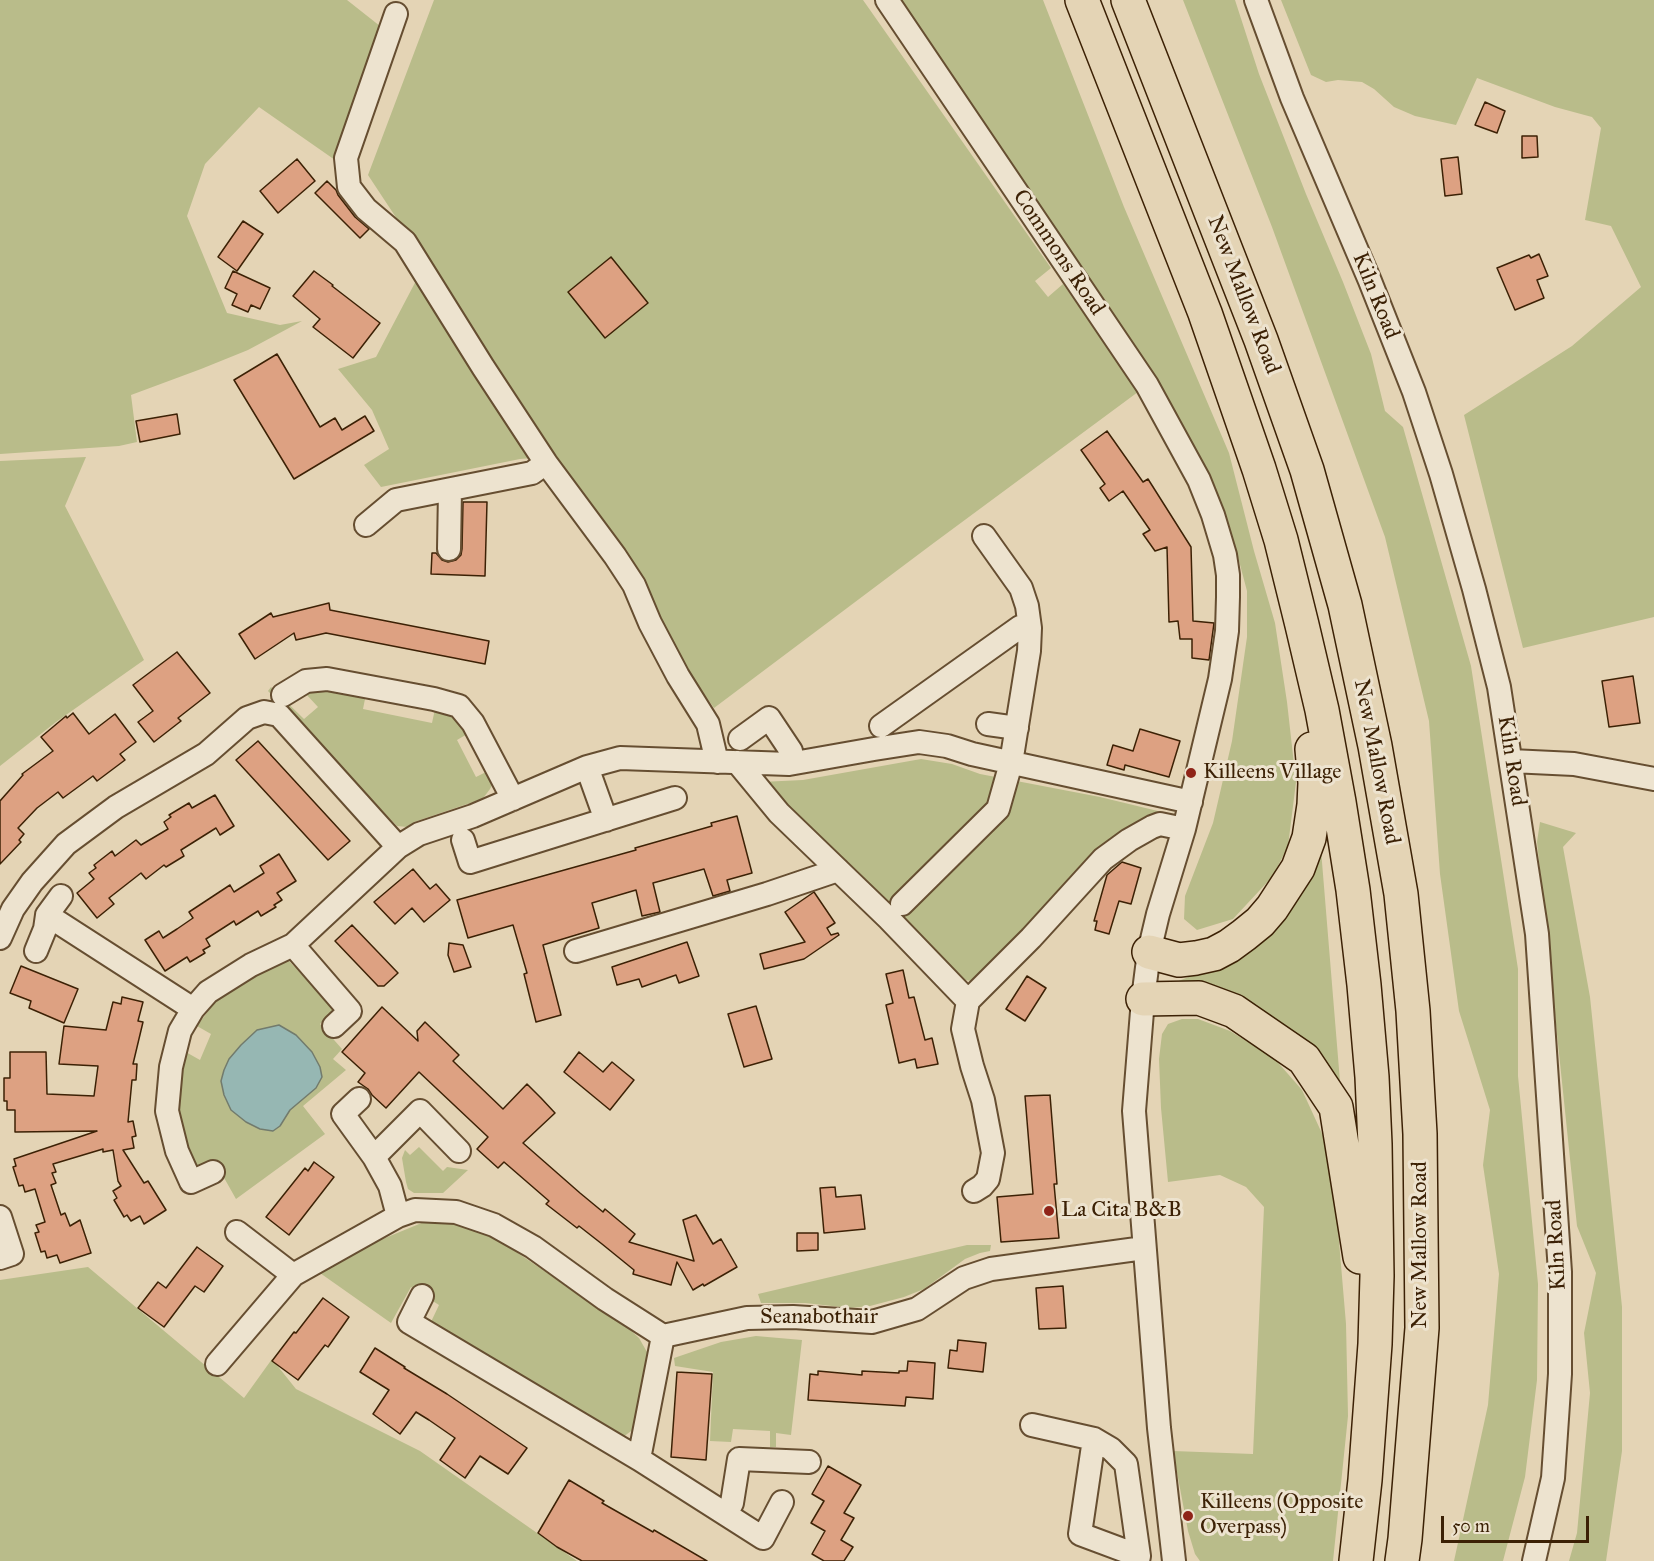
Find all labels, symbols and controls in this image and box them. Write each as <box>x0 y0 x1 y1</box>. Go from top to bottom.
street label: Commons Road <box>1006 185 1110 321</box>
street label: New Mallow Road <box>1201 212 1285 378</box>
street label: Kiln Road <box>1346 249 1404 343</box>
street label: New Mallow Road <box>1347 677 1405 847</box>
street label: Kiln Road <box>1491 714 1531 808</box>
place label: Killeens Village <box>1203 760 1341 786</box>
marker: Killeens Village <box>1184 766 1198 780</box>
street label: New Mallow Road <box>1408 1161 1434 1329</box>
place label: La Cita B&B <box>1061 1198 1182 1224</box>
street label: Kiln Road <box>1541 1199 1573 1291</box>
marker: La Cita B&B <box>1042 1204 1056 1218</box>
street label: Seanabothair <box>760 1305 878 1331</box>
place label: Killeens (Opposite Overpass) <box>1200 1490 1363 1542</box>
scale bar <box>1444 1504 1592 1542</box>
marker: Killeens (Opposite Overpass) <box>1181 1509 1195 1523</box>
text: 50 m <box>1452 1515 1490 1537</box>

